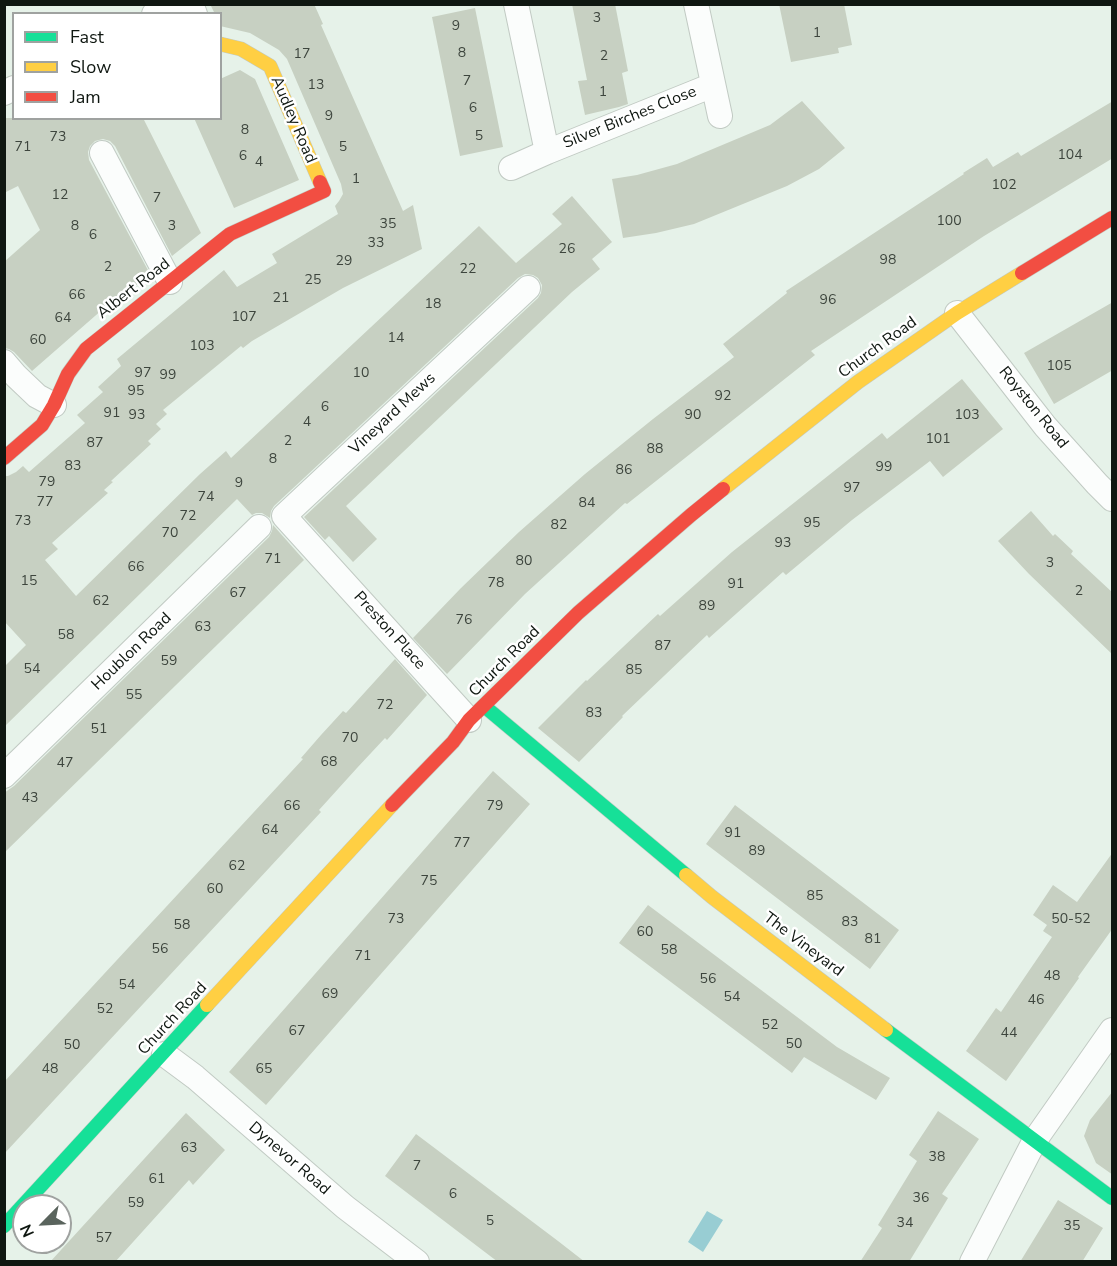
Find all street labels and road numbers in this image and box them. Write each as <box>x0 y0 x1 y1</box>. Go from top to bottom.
street label: Audley Road <box>266 74 320 166</box>
street label: Silver Birches Close <box>561 82 699 154</box>
street label: Albert Road <box>94 255 174 323</box>
street label: Church Road <box>835 313 921 383</box>
street label: Royston Road <box>994 363 1072 453</box>
street label: Vineyard Mews <box>346 369 440 459</box>
street label: Preston Place <box>349 588 429 674</box>
street label: Houblon Road <box>88 609 176 695</box>
street label: Church Road <box>466 623 544 701</box>
street label: The Vineyard <box>759 909 847 981</box>
street label: Church Road <box>135 979 211 1059</box>
street label: Dynevor Road <box>244 1118 334 1200</box>

